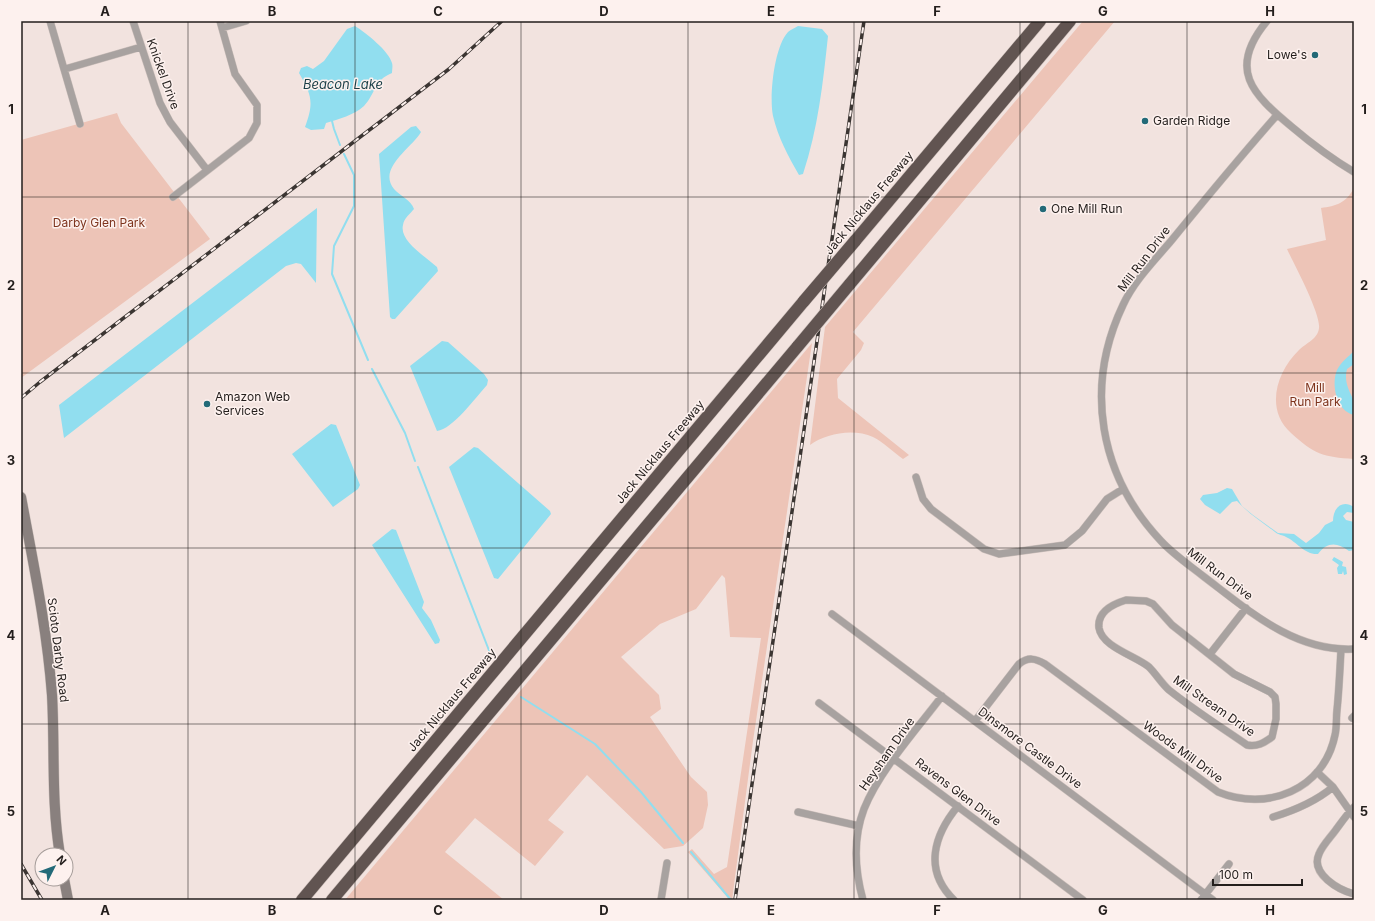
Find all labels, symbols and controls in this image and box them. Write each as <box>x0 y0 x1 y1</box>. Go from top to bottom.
text: A <box>100 3 110 19</box>
text: B <box>268 3 277 19</box>
text: C <box>433 3 443 19</box>
text: D <box>599 3 609 19</box>
text: E <box>767 3 775 19</box>
text: F <box>933 3 941 19</box>
text: G <box>1098 3 1108 19</box>
text: H <box>1265 3 1275 19</box>
street label: Knickel Drive <box>144 36 183 111</box>
place label: Lowe's <box>1267 47 1307 62</box>
marker: Lowe's <box>1310 50 1320 60</box>
water label: Beacon Lake <box>303 76 383 92</box>
text: 1 <box>8 101 14 117</box>
text: 1 <box>1361 101 1367 117</box>
place label: Garden Ridge <box>1153 113 1230 128</box>
marker: Garden Ridge <box>1140 116 1150 126</box>
street label: Jack Nicklaus Freeway <box>821 148 916 257</box>
place label: One Mill Run <box>1051 201 1122 216</box>
marker: One Mill Run <box>1038 204 1048 214</box>
park label: Darby Glen Park <box>53 215 146 230</box>
street label: Mill Run Drive <box>1114 223 1173 294</box>
text: 2 <box>7 277 15 293</box>
text: 2 <box>1360 277 1368 293</box>
park label: Mill Run Park <box>1290 380 1341 409</box>
place label: Amazon Web Services <box>215 389 290 418</box>
street label: Jack Nicklaus Freeway <box>612 397 707 506</box>
marker: Amazon Web Services <box>202 399 212 409</box>
text: 3 <box>7 452 15 468</box>
text: 3 <box>1360 452 1368 468</box>
street label: Mill Run Drive <box>1185 544 1256 603</box>
street label: Scioto Darby Road <box>45 597 72 703</box>
text: 4 <box>7 627 16 643</box>
text: 4 <box>1360 627 1369 643</box>
street label: Jack Nicklaus Freeway <box>404 645 499 754</box>
street label: Mill Stream Drive <box>1170 672 1258 739</box>
street label: Dinsmore Castle Drive <box>975 704 1085 792</box>
street label: Heysham Drive <box>856 714 917 793</box>
street label: Woods Mill Drive <box>1140 717 1226 786</box>
street label: Ravens Glen Drive <box>912 754 1004 829</box>
text: 5 <box>7 803 15 819</box>
text: 5 <box>1360 803 1368 819</box>
north arrow <box>34 847 74 887</box>
text: N <box>53 853 69 868</box>
scale bar <box>1213 861 1302 887</box>
text: 100 m <box>1219 867 1253 882</box>
text: A <box>100 902 110 918</box>
text: B <box>268 902 277 918</box>
text: C <box>433 902 443 918</box>
text: D <box>599 902 609 918</box>
text: E <box>767 902 775 918</box>
text: F <box>933 902 941 918</box>
text: G <box>1098 902 1108 918</box>
text: H <box>1265 902 1275 918</box>

